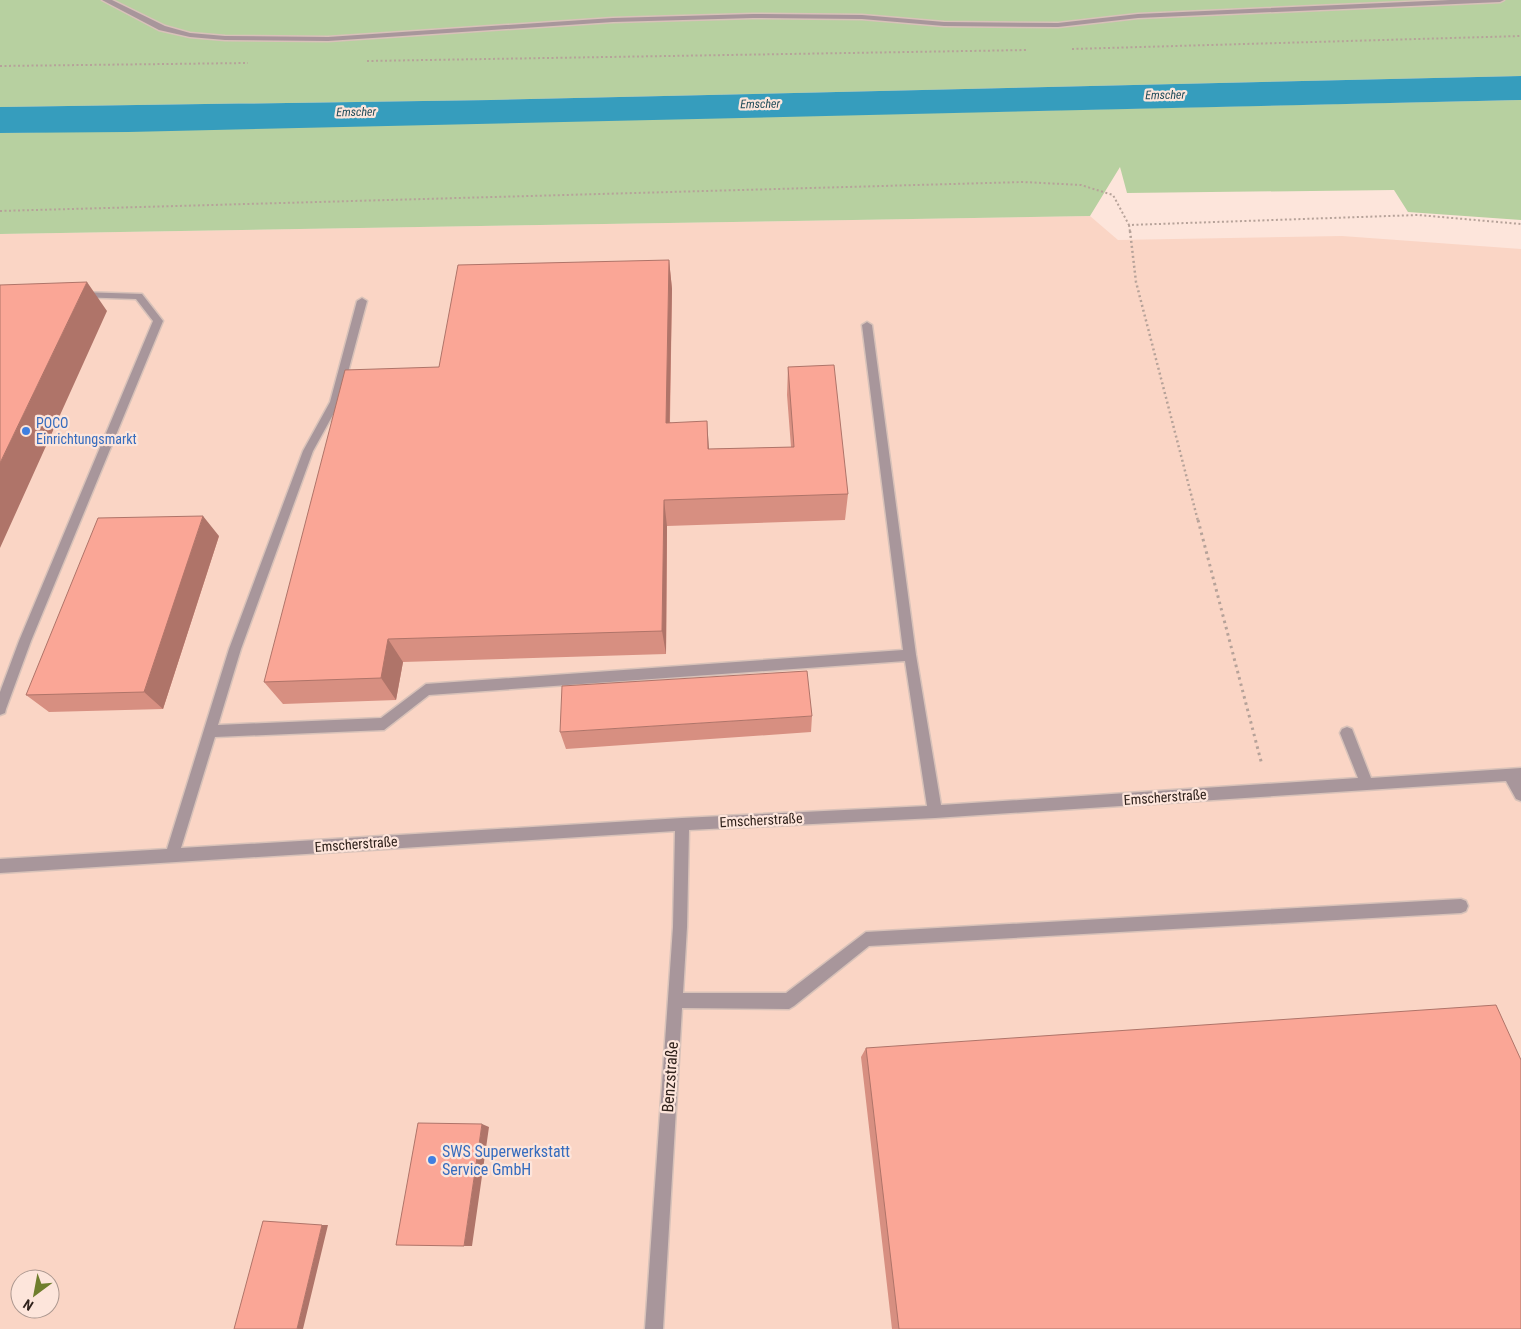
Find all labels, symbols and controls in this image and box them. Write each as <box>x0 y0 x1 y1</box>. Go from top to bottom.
water label: Emscher <box>1145 88 1185 102</box>
water label: Emscher <box>740 97 780 111</box>
water label: Emscher <box>336 105 376 119</box>
place label: POCO Einrichtungsmarkt <box>36 415 137 447</box>
marker: POCO Einrichtungsmarkt <box>20 425 32 437</box>
street label: Emscherstraße <box>1123 786 1207 808</box>
street label: Emscherstraße <box>719 810 803 830</box>
street label: Emscherstraße <box>314 833 398 855</box>
street label: Benzstraße <box>658 1041 682 1113</box>
place label: SWS Superwerkstatt Service GmbH <box>442 1142 570 1179</box>
marker: SWS Superwerkstatt Service GmbH <box>426 1154 438 1166</box>
north arrow <box>10 1269 60 1319</box>
text: N <box>20 1296 36 1314</box>

